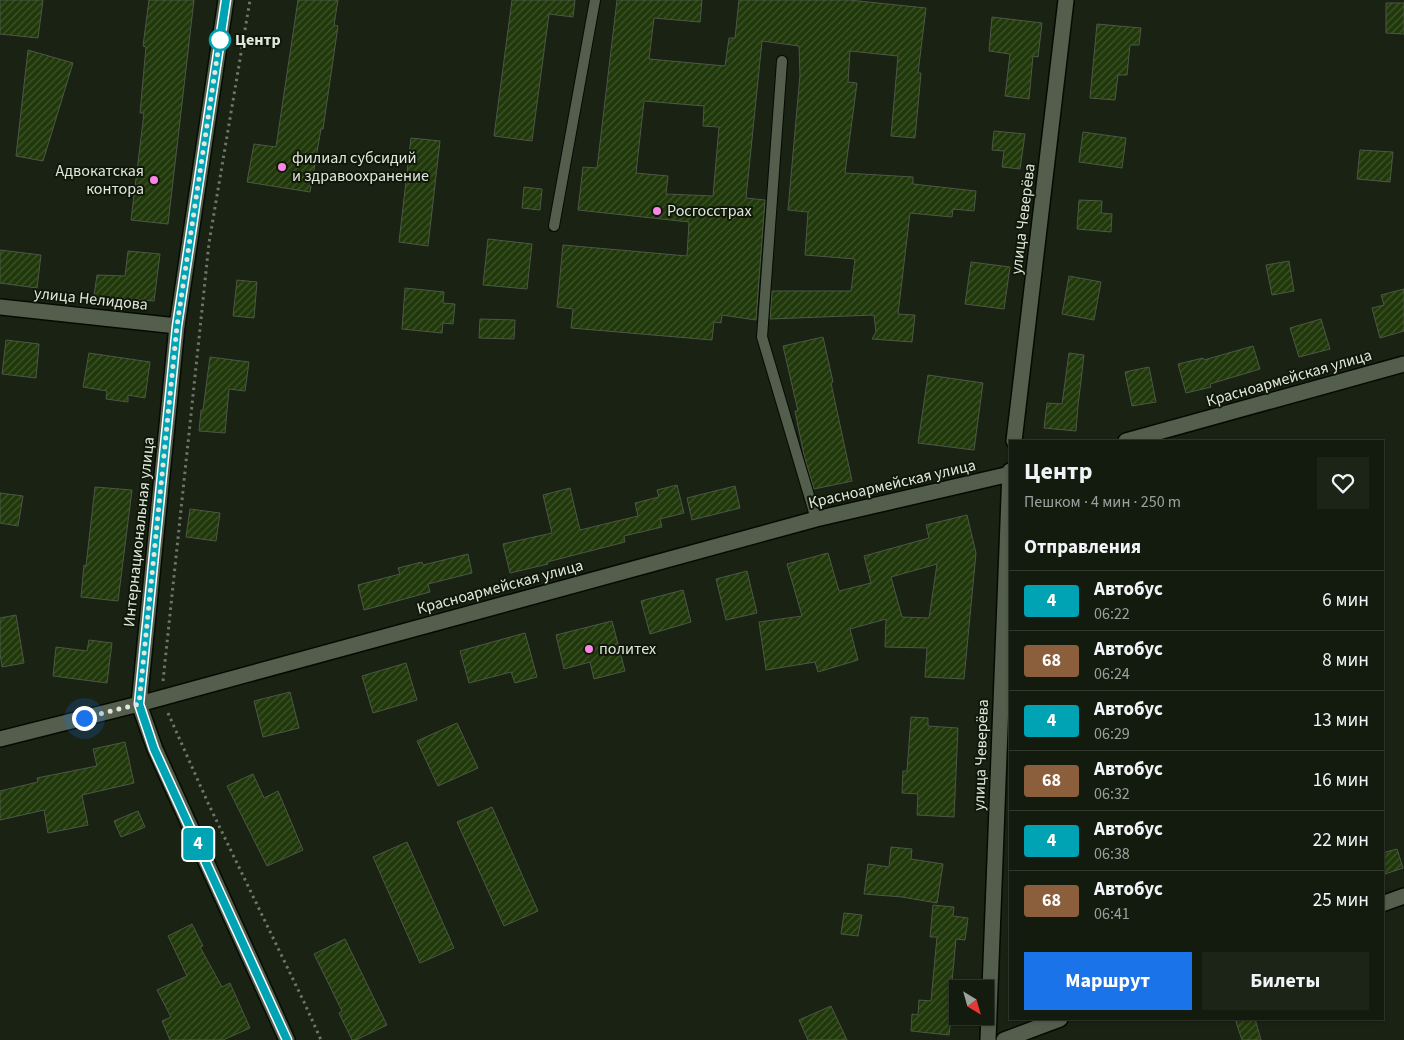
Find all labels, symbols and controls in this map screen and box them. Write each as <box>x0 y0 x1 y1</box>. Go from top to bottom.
marker: Центр <box>209 29 231 51</box>
place label: Центр <box>235 29 281 51</box>
place label: филиал субсидий и здравоохранение <box>292 147 429 187</box>
place label: Адвокатская контора <box>56 160 144 200</box>
marker: филиал субсидий и здравоохранение <box>276 161 288 173</box>
street label: улица Чеверёва <box>1005 162 1041 276</box>
marker: Адвокатская контора <box>148 174 160 186</box>
place label: Росгосстрах <box>667 200 752 222</box>
marker: Росгосстрах <box>651 205 663 217</box>
street label: улица Нелидова <box>33 282 149 316</box>
street label: Красноармейская улица <box>1204 344 1374 412</box>
street label: Интернациональная улица <box>118 436 160 628</box>
street label: Красноармейская улица <box>806 454 978 514</box>
text: Центр <box>1024 454 1092 489</box>
button: heart <box>1317 457 1369 509</box>
text: Пешком · 4 мин · 250 m <box>1024 491 1181 513</box>
text: Отправления <box>1024 534 1141 561</box>
street label: Красноармейская улица <box>414 554 586 620</box>
text: Автобус <box>1094 576 1163 603</box>
text: 6 мин <box>1322 587 1369 614</box>
text: 4 <box>1047 588 1056 613</box>
text: 06:22 <box>1094 603 1130 625</box>
text: Автобус <box>1094 636 1163 663</box>
place label: политех <box>599 638 656 660</box>
marker: политех <box>583 643 595 655</box>
text: 8 мин <box>1322 647 1369 674</box>
text: 68 <box>1042 648 1061 673</box>
text: 06:24 <box>1094 663 1130 685</box>
text: Автобус <box>1094 696 1163 723</box>
street label: улица Чеверёва <box>968 699 994 811</box>
your location <box>72 706 97 731</box>
text: 13 мин <box>1313 707 1369 734</box>
text: 4 <box>1047 708 1056 733</box>
text: 06:29 <box>1094 723 1130 745</box>
text: Автобус <box>1094 756 1163 783</box>
text: 16 мин <box>1313 767 1369 794</box>
text: 68 <box>1042 768 1061 793</box>
text: 06:32 <box>1094 783 1130 805</box>
text: Автобус <box>1094 816 1163 843</box>
text: 22 мин <box>1313 827 1369 854</box>
line badge: 4 <box>182 828 214 860</box>
text: 4 <box>1047 828 1056 853</box>
text: 4 <box>193 831 203 856</box>
text: 06:38 <box>1094 843 1130 865</box>
text: Автобус <box>1094 876 1163 903</box>
text: 25 мин <box>1313 887 1369 914</box>
text: 68 <box>1042 888 1061 913</box>
text: 06:41 <box>1094 903 1130 925</box>
button: Маршрут <box>1024 952 1192 1010</box>
button: Билеты <box>1202 952 1369 1010</box>
north arrow <box>949 980 994 1025</box>
map controls <box>949 980 994 1025</box>

